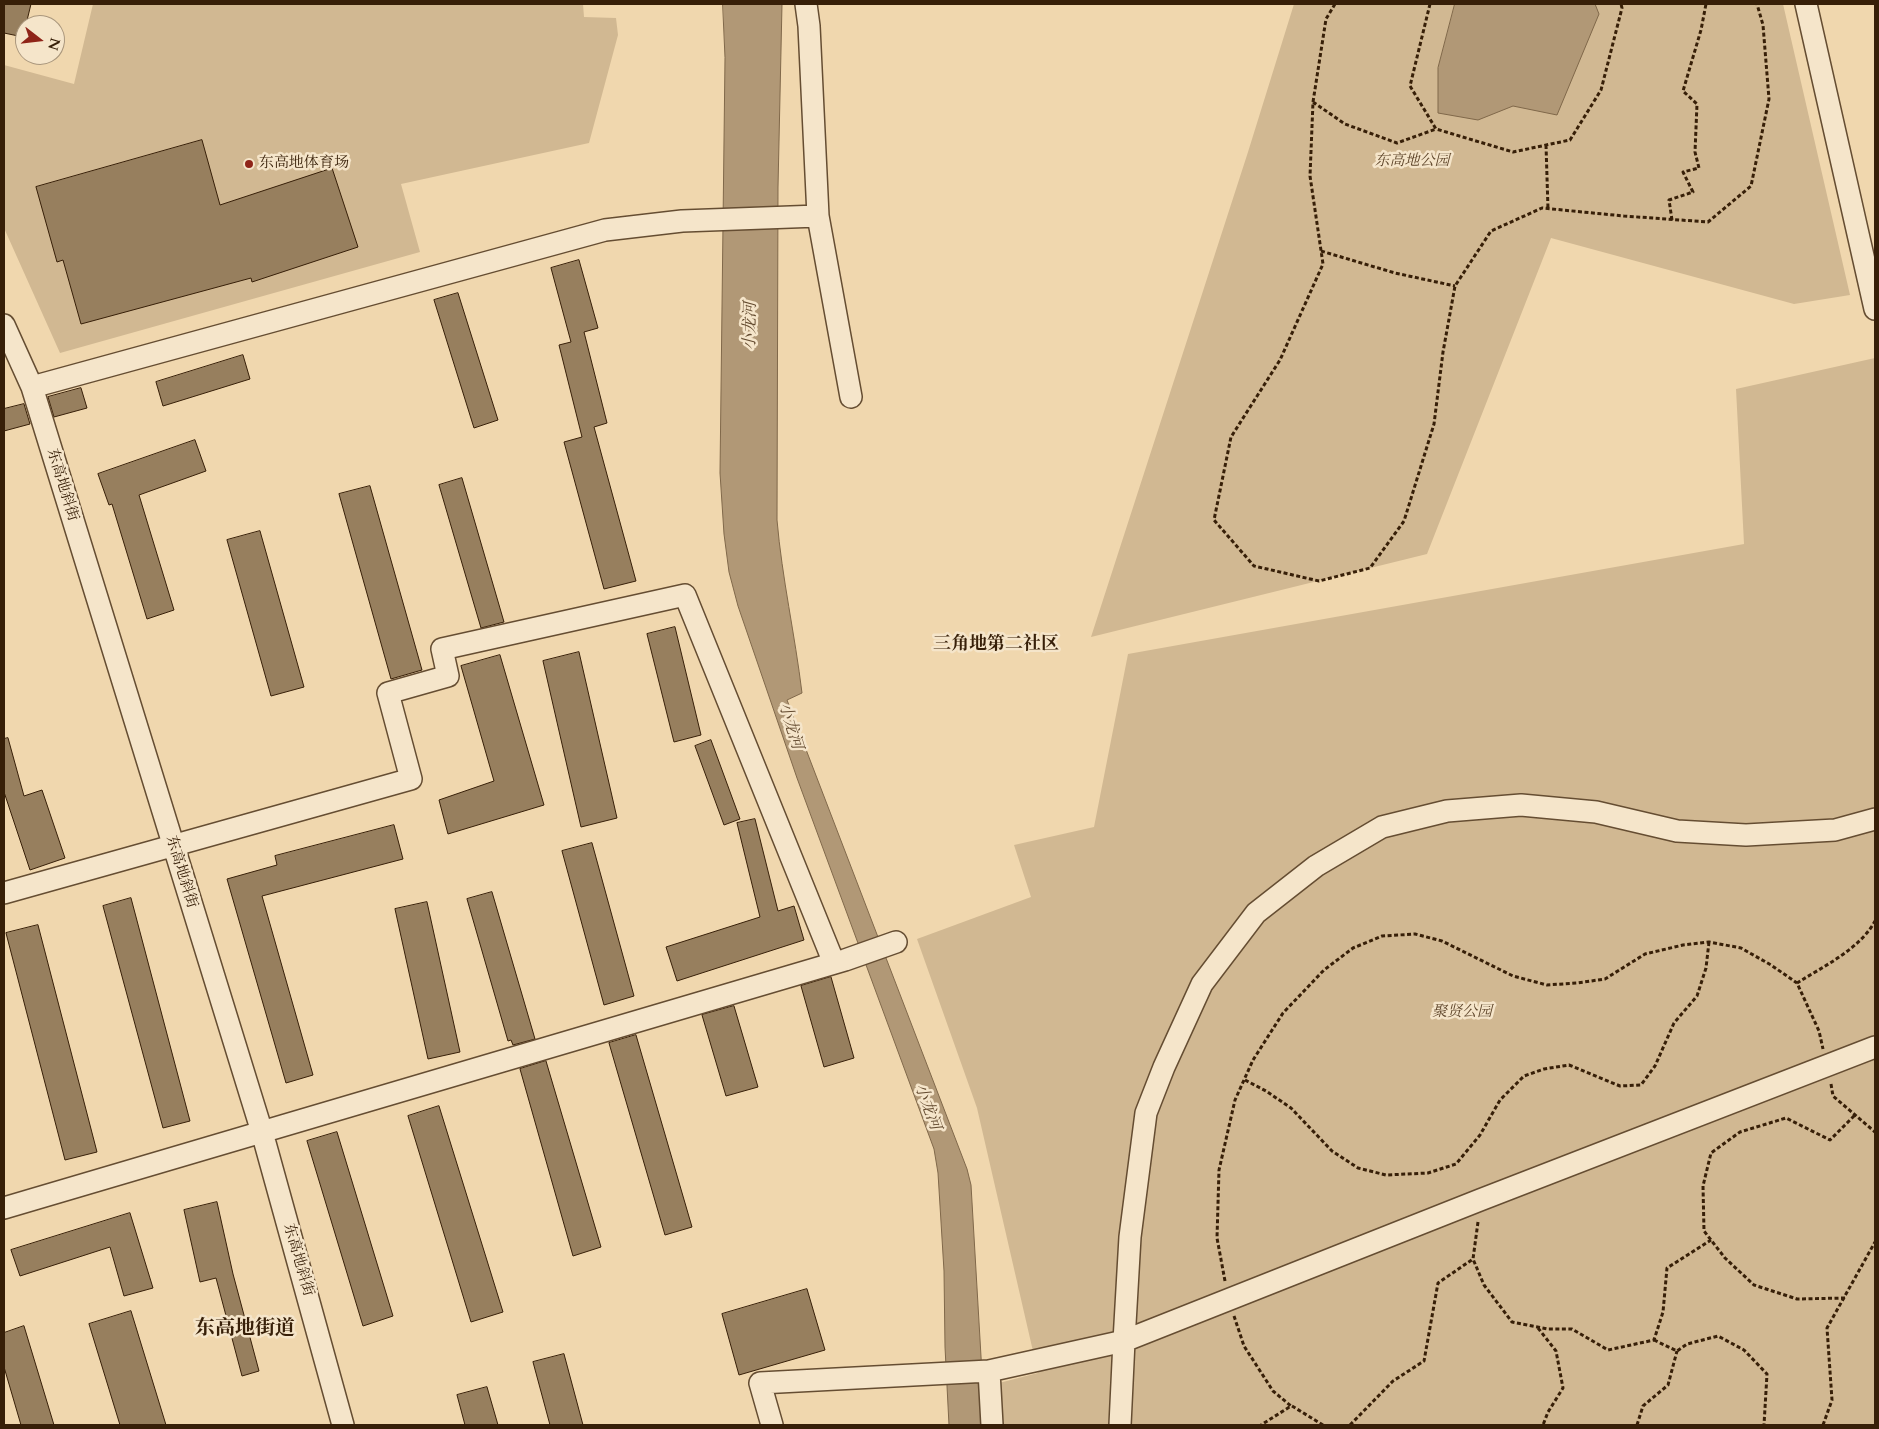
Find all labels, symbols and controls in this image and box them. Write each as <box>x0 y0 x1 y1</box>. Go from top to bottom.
north arrow <box>15 15 65 65</box>
text: N <box>43 36 65 52</box>
park label: 东高地公园 <box>1375 153 1449 171</box>
place label: 东高地体育场 <box>259 155 349 173</box>
marker: 东高地体育场 <box>243 158 255 170</box>
water label: 小龙河 <box>741 302 761 350</box>
street label: 东高地斜街 <box>42 447 82 523</box>
district label: 三角地第二社区 <box>933 634 1059 656</box>
water label: 小龙河 <box>774 700 806 752</box>
street label: 东高地斜街 <box>161 834 201 910</box>
park label: 聚贤公园 <box>1432 1004 1492 1022</box>
water label: 小龙河 <box>910 1081 944 1133</box>
street label: 东高地斜街 <box>279 1221 317 1299</box>
district label: 东高地街道 <box>195 1317 295 1341</box>

